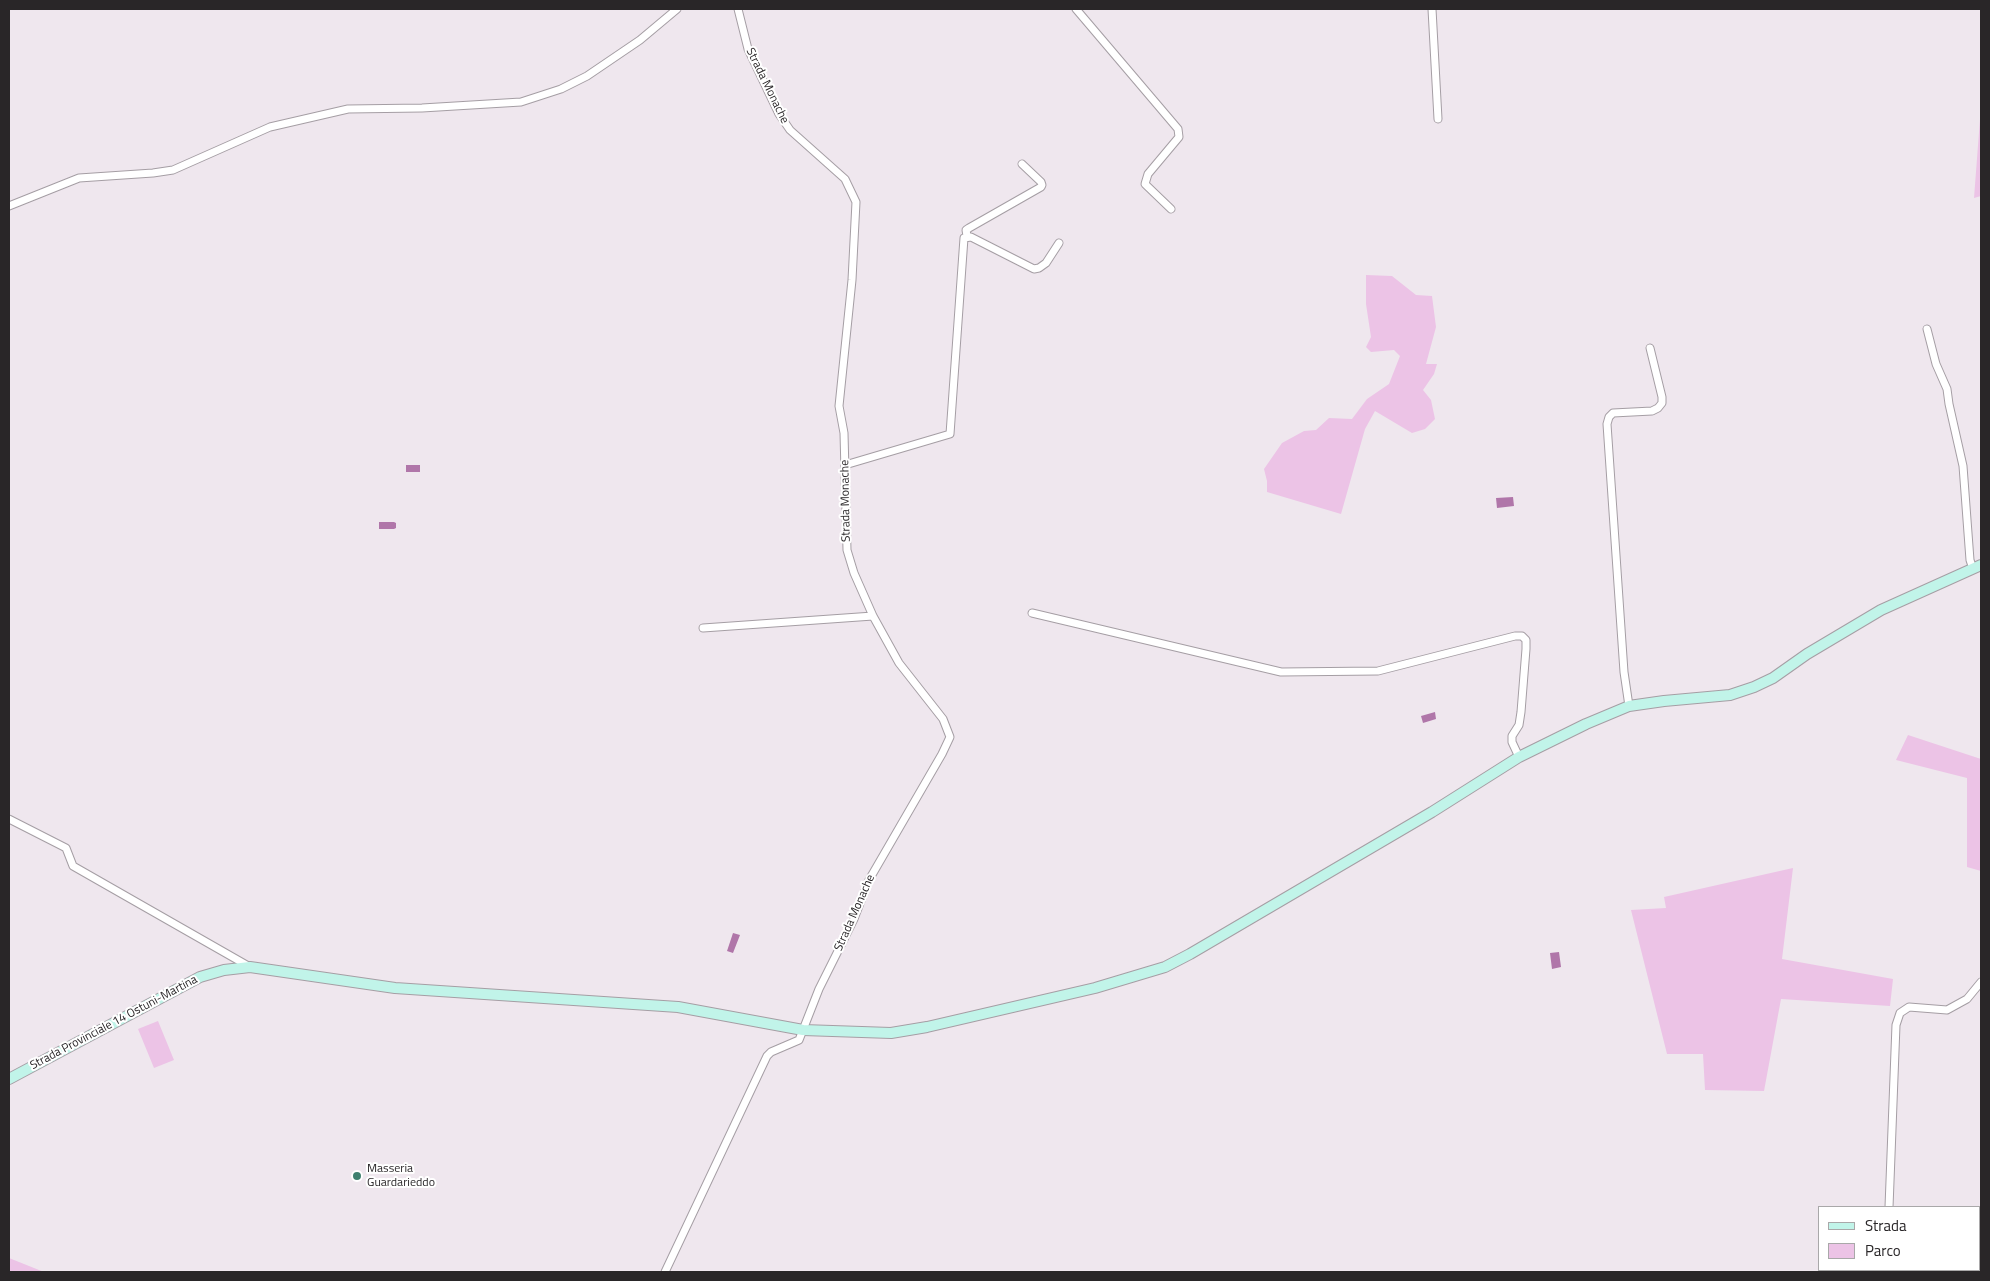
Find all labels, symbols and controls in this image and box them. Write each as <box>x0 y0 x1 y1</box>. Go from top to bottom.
street label: Strada Monache <box>742 46 792 126</box>
street label: Strada Monache <box>838 460 854 542</box>
street label: Strada Monache <box>832 872 878 954</box>
street label: Strada Provinciale 14 Ostuni-Martina <box>28 973 200 1073</box>
place label: Masseria Guardarieddo <box>367 1162 435 1190</box>
marker: Masseria Guardarieddo <box>351 1170 363 1182</box>
legend <box>1818 1206 1980 1271</box>
text: Strada <box>1865 1214 1906 1237</box>
text: Parco <box>1865 1239 1901 1262</box>

